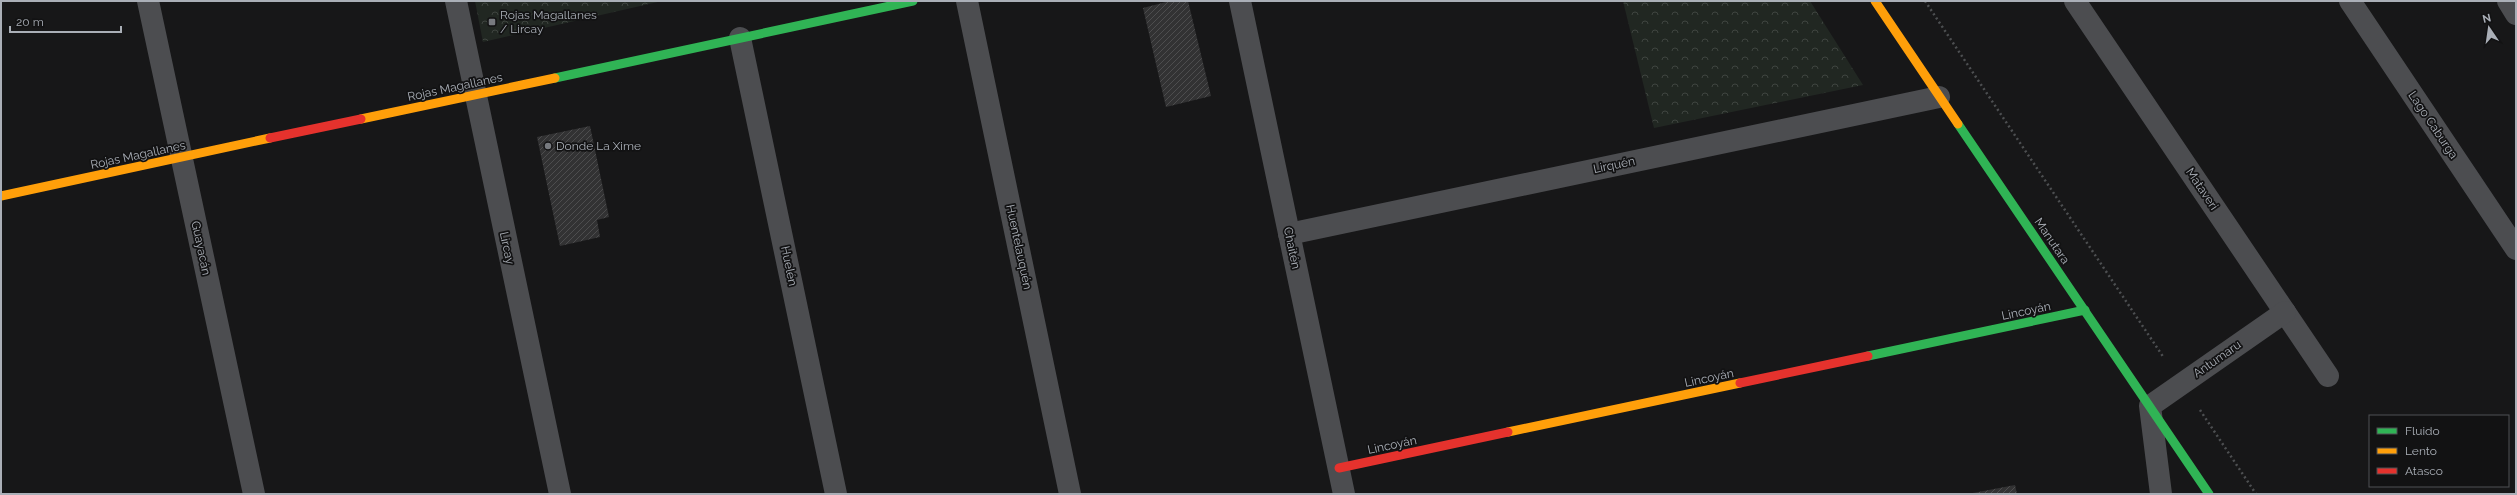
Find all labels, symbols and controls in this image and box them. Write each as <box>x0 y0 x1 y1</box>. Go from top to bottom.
scale bar <box>10 8 121 34</box>
place label: Rojas Magallanes / Lircay <box>500 8 597 36</box>
north arrow <box>2469 8 2509 48</box>
text: N <box>2481 11 2492 26</box>
text: 20 m <box>16 15 44 29</box>
marker: Rojas Magallanes / Lircay <box>487 17 497 27</box>
street label: Rojas Magallanes <box>406 70 504 104</box>
street label: Lago Caburga <box>2405 89 2461 161</box>
street label: Rojas Magallanes <box>89 138 187 172</box>
place label: Donde La Xime <box>556 139 641 153</box>
marker: Donde La Xime <box>543 141 553 151</box>
street label: Lirquén <box>1592 154 1636 176</box>
street label: Mataveri <box>2183 165 2221 213</box>
street label: Huentelauquén <box>1003 203 1035 291</box>
street label: Manutara <box>2032 215 2072 267</box>
street label: Guayacán <box>188 220 214 276</box>
street label: Chaitén <box>1281 226 1303 270</box>
street label: Lircay <box>497 230 517 266</box>
street label: Huelén <box>778 245 800 287</box>
street label: Lincoyán <box>2000 299 2052 323</box>
street label: Antumaru <box>2190 337 2244 381</box>
street label: Lincoyán <box>1683 366 1735 390</box>
legend <box>2369 415 2509 487</box>
text: Fluido <box>2405 424 2440 438</box>
street label: Lincoyán <box>1366 433 1418 457</box>
text: Lento <box>2405 444 2437 458</box>
text: Atasco <box>2405 464 2443 478</box>

